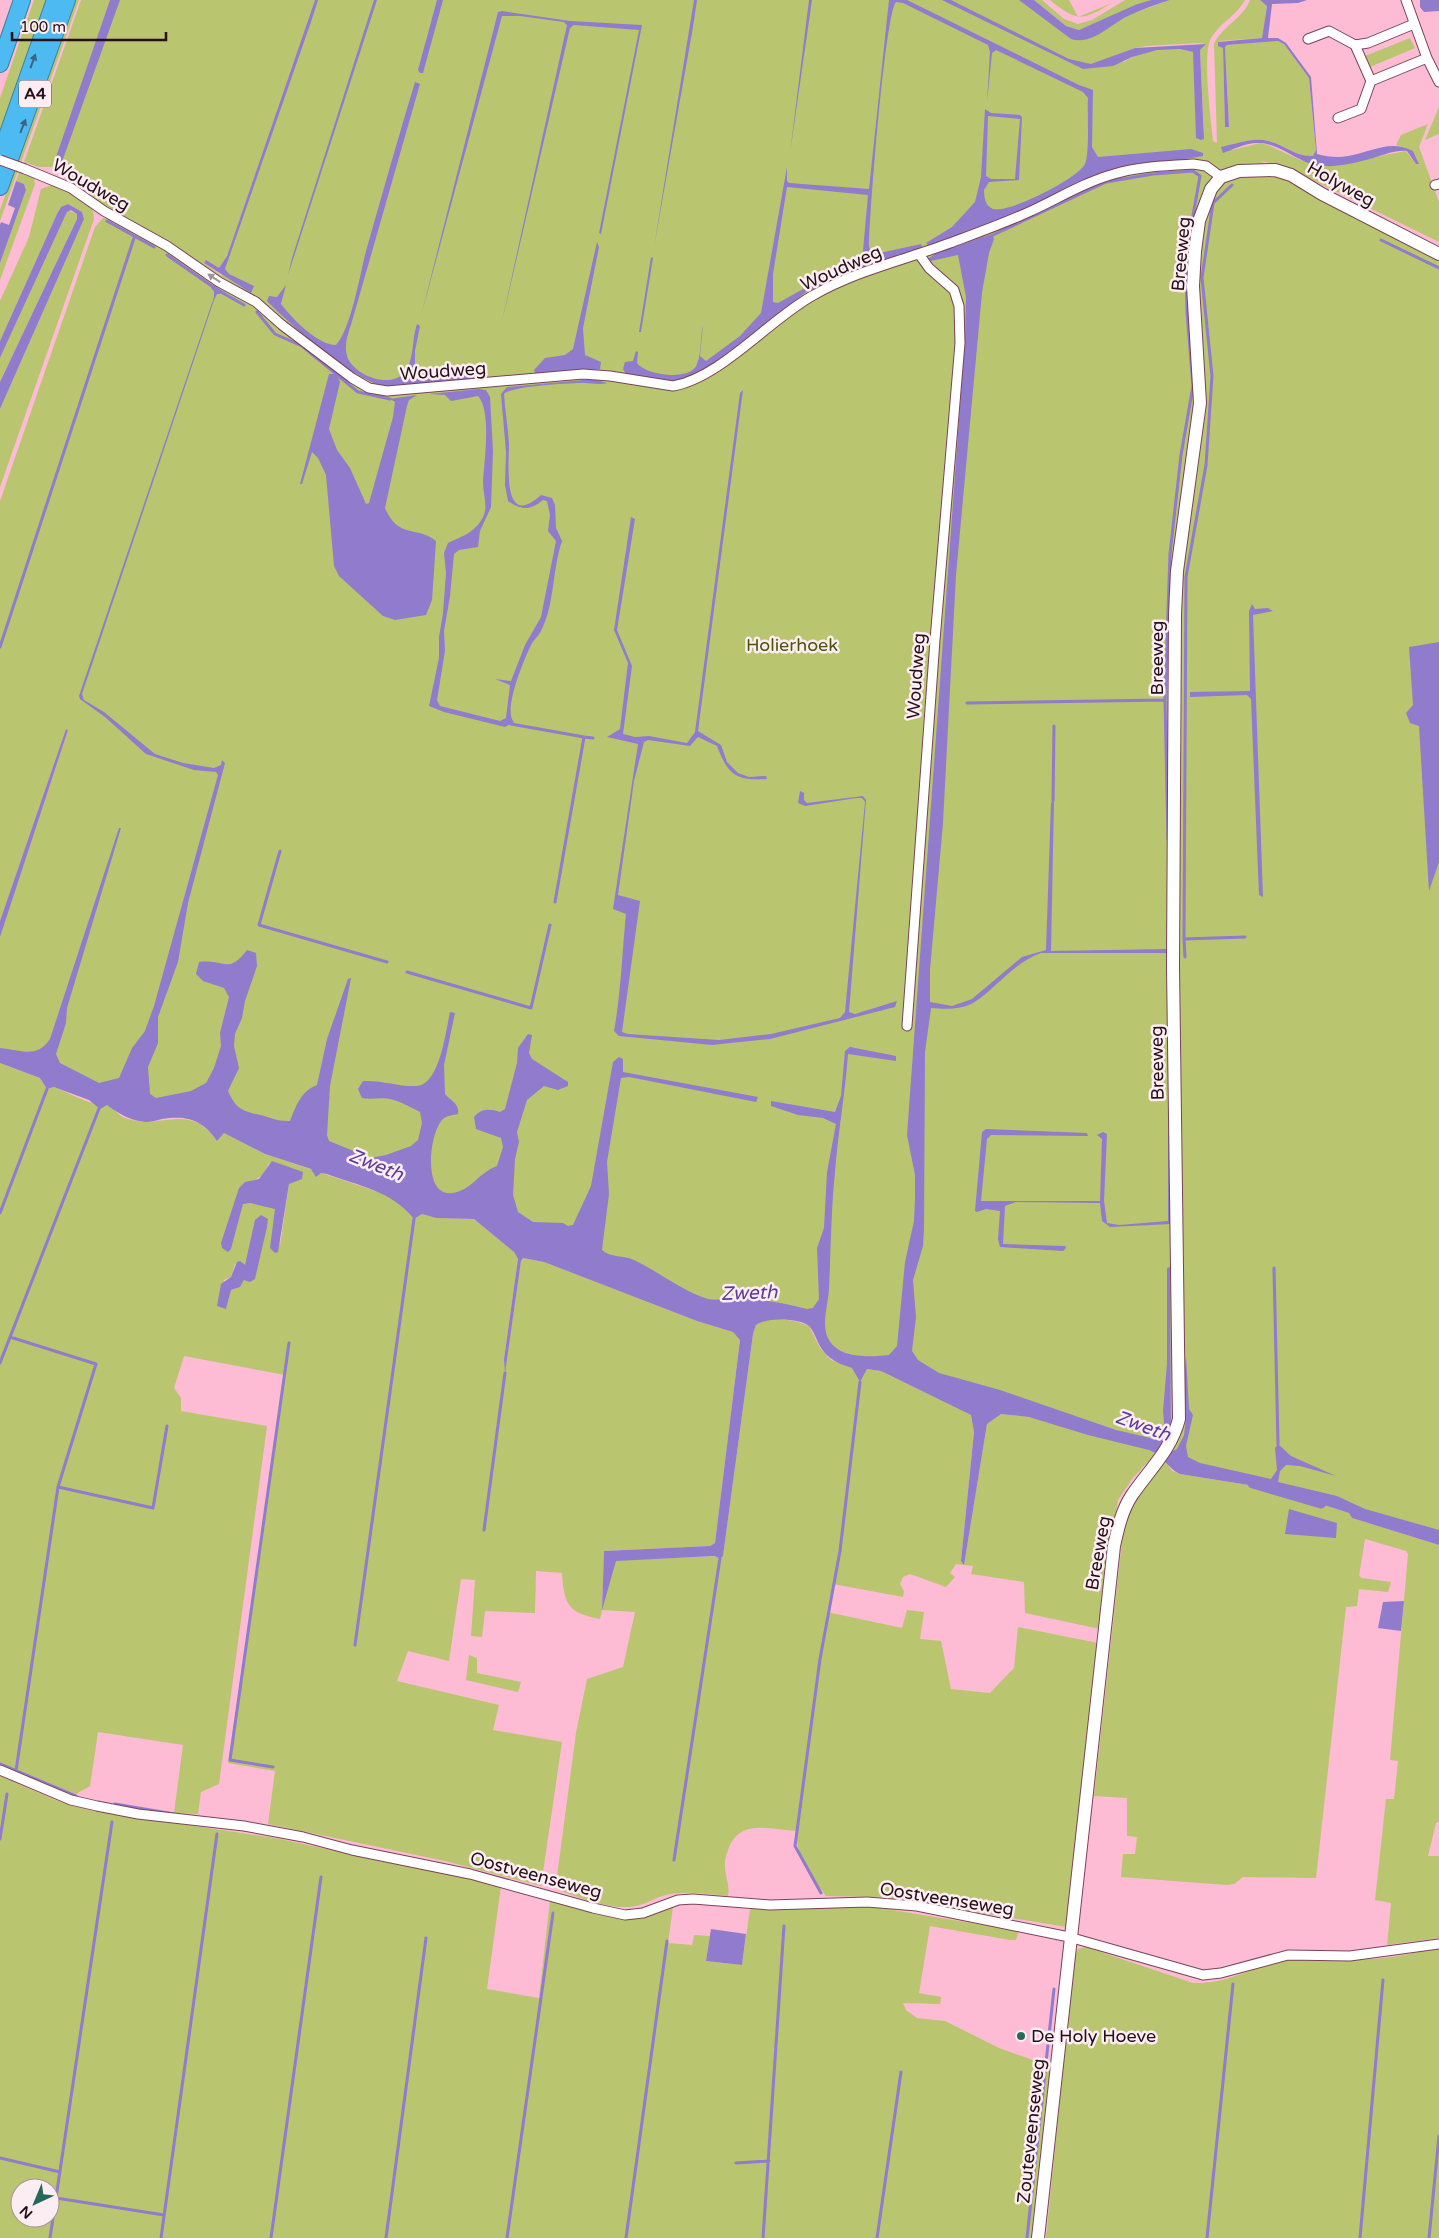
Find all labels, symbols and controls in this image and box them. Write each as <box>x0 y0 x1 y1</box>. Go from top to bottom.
scale bar <box>12 10 166 42</box>
text: 100 m <box>20 18 66 36</box>
one-way arrow <box>30 53 37 68</box>
road number: A4 <box>19 80 51 108</box>
one-way arrow <box>20 118 28 133</box>
street label: Woudweg <box>48 154 134 216</box>
street label: Holyweg <box>1303 156 1379 212</box>
street label: Breeweg <box>1167 216 1195 292</box>
street label: Woudweg <box>797 240 885 296</box>
one-way arrow <box>207 274 220 283</box>
street label: Woudweg <box>399 357 487 385</box>
street label: Breeweg <box>1146 621 1168 695</box>
street label: Woudweg <box>902 632 930 720</box>
park label: Holierhoek <box>746 634 838 656</box>
street label: Breeweg <box>1145 1025 1169 1101</box>
water label: Zweth <box>346 1144 407 1186</box>
water label: Zweth <box>720 1281 778 1305</box>
water label: Zweth <box>1113 1406 1174 1446</box>
street label: Breeweg <box>1081 1514 1115 1592</box>
street label: Oostveenseweg <box>468 1847 604 1903</box>
street label: Oostveenseweg <box>878 1878 1016 1920</box>
place label: De Holy Hoeve <box>1031 2025 1156 2047</box>
marker: De Holy Hoeve <box>1015 2030 1027 2042</box>
street label: Zouteveenseweg <box>1012 2058 1050 2204</box>
north arrow <box>10 2178 60 2228</box>
text: N <box>16 2202 36 2222</box>

